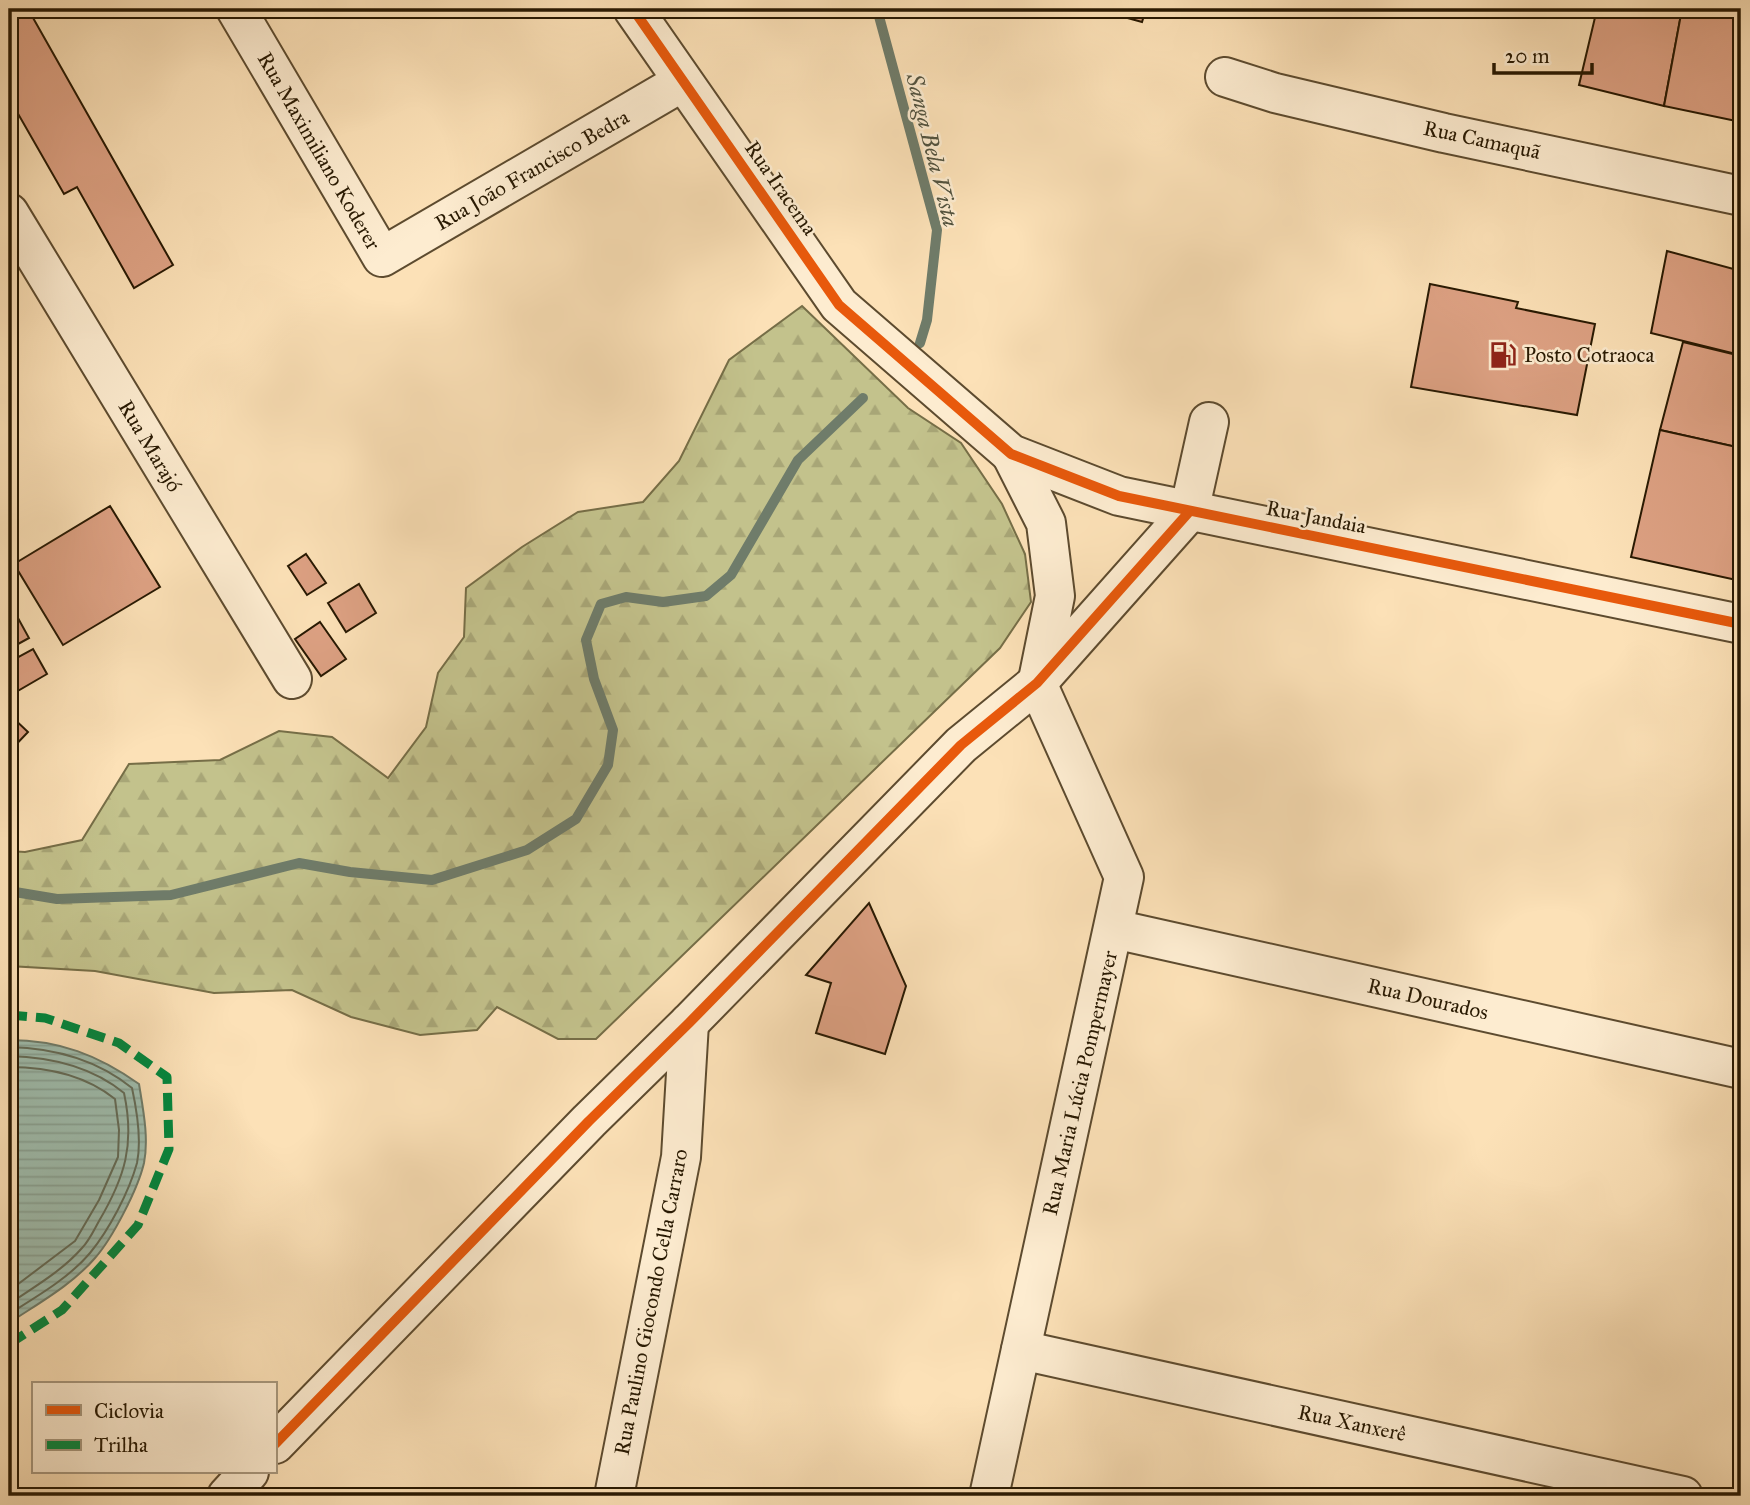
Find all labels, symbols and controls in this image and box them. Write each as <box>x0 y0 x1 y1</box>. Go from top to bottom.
scale bar <box>1494 32 1592 76</box>
text: 20 m <box>1505 43 1550 69</box>
street label: Rua Maximiliano Koderer <box>252 47 386 255</box>
water label: Sanga Bela Vista <box>900 70 966 230</box>
street label: Rua João Francisco Bedra <box>430 104 634 236</box>
street label: Rua Camaquã <box>1421 115 1543 165</box>
street label: Rua Iracema <box>739 136 823 240</box>
fuel station icon: Posto Cotraoca <box>1488 340 1518 370</box>
place label: Posto Cotraoca <box>1524 342 1654 368</box>
street label: Rua Marajó <box>113 395 188 497</box>
street label: Rua Jandaia <box>1264 495 1368 539</box>
street label: Rua Maria Lúcia Pompermayer <box>1037 948 1123 1218</box>
street label: Rua Dourados <box>1365 972 1491 1026</box>
street label: Rua Paulino Giocondo Cella Carraro <box>609 1146 694 1457</box>
legend <box>32 1382 276 1474</box>
text: Ciclovia <box>94 1398 164 1424</box>
street label: Rua Xanxerê <box>1296 1399 1409 1447</box>
text: Trilha <box>94 1432 148 1458</box>

